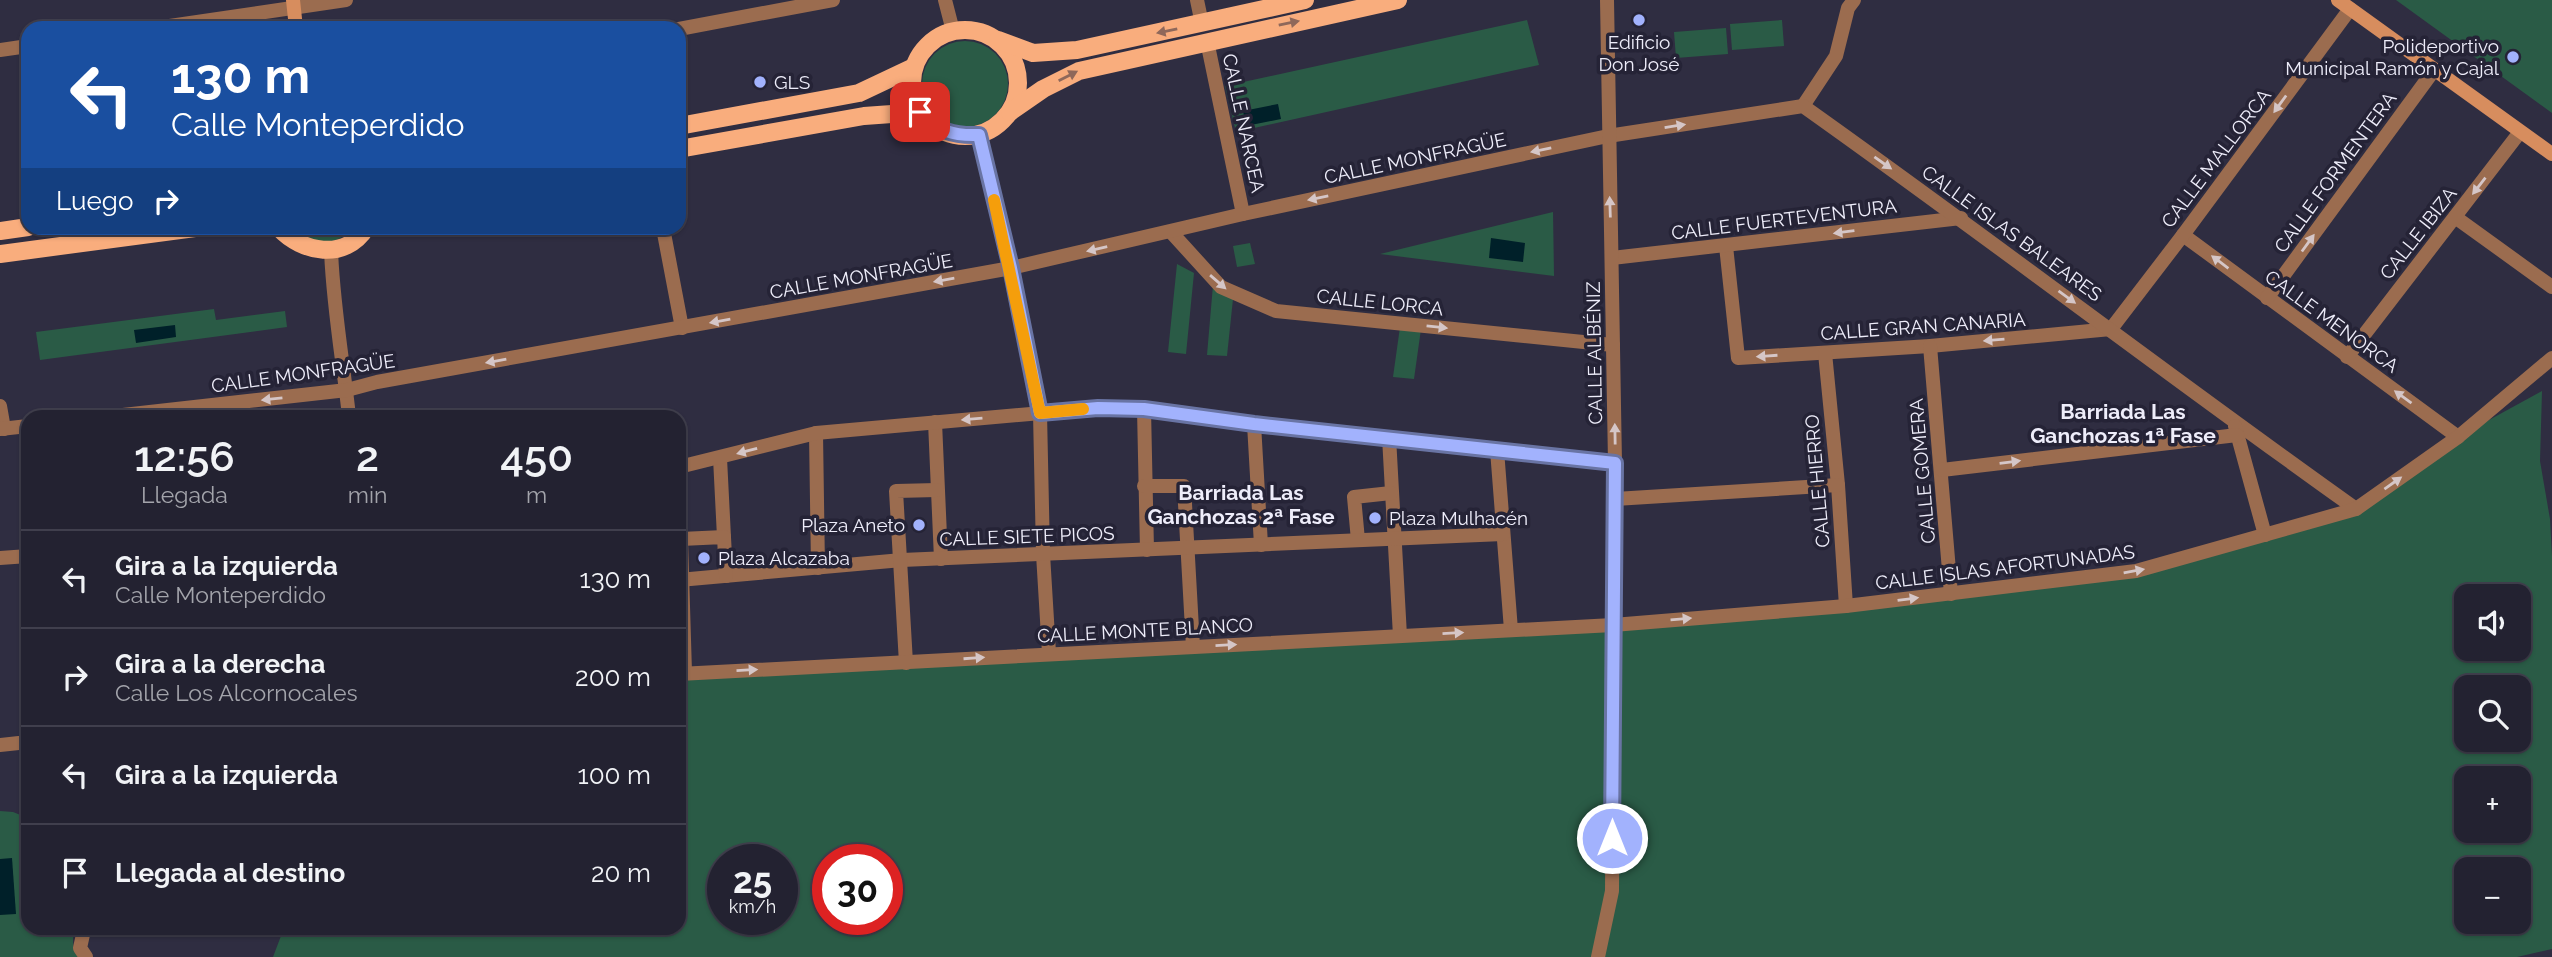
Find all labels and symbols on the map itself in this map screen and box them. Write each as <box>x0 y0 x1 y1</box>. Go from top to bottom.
marker: Edificio Don José <box>1631 12 1647 28</box>
one-way arrow <box>1278 18 1300 29</box>
one-way arrow <box>1156 26 1178 37</box>
place label: Edificio Don José <box>1599 31 1679 75</box>
place label: Polideportivo Municipal Ramón y Cajal <box>2285 35 2500 79</box>
marker: Polideportivo Municipal Ramón y Cajal <box>2505 49 2521 65</box>
street label: CALLE NARCEA <box>1219 51 1270 195</box>
place label: GLS <box>774 71 810 93</box>
one-way arrow <box>1058 71 1078 82</box>
marker: GLS <box>752 74 768 90</box>
pin <box>890 82 950 142</box>
street label: CALLE MALLORCA <box>2157 84 2275 232</box>
street label: CALLE FORMENTERA <box>2269 87 2401 257</box>
one-way arrow <box>2273 94 2288 112</box>
one-way arrow <box>1664 120 1686 131</box>
street label: CALLE MONFRAGÜE <box>1322 128 1508 188</box>
one-way arrow <box>1530 145 1552 156</box>
one-way arrow <box>1874 156 1892 170</box>
street label: CALLE ISLAS BALEARES <box>1918 160 2106 306</box>
one-way arrow <box>2471 177 2486 195</box>
street label: CALLE IBIZA <box>2375 182 2461 284</box>
one-way arrow <box>1307 192 1329 203</box>
street label: CALLE FUERTEVENTURA <box>1670 194 1898 244</box>
one-way arrow <box>1604 195 1616 217</box>
one-way arrow <box>1833 226 1855 237</box>
one-way arrow <box>2300 234 2315 252</box>
one-way arrow <box>1086 244 1108 255</box>
street label: CALLE MONFRAGÜE <box>768 249 954 303</box>
one-way arrow <box>2210 255 2229 269</box>
street label: CALLE MENORCA <box>2261 265 2403 377</box>
one-way arrow <box>1209 274 1227 290</box>
one-way arrow <box>932 275 954 286</box>
street label: CALLE ALBÉNIZ <box>1582 281 1606 425</box>
street label: CALLE LORCA <box>1316 284 1445 320</box>
one-way arrow <box>2058 289 2076 303</box>
street label: CALLE GRAN CANARIA <box>1820 308 2027 344</box>
one-way arrow <box>709 316 731 327</box>
one-way arrow <box>1426 322 1448 333</box>
one-way arrow <box>1983 335 2005 346</box>
street label: CALLE MONFRAGÜE <box>210 349 396 397</box>
one-way arrow <box>1756 351 1778 362</box>
one-way arrow <box>485 356 507 367</box>
one-way arrow <box>2394 390 2412 404</box>
one-way arrow <box>260 393 282 404</box>
street label: CALLE GOMERA <box>1905 397 1939 544</box>
district label: Barriada Las Ganchozas 1ª Fase <box>2030 399 2216 448</box>
street label: CALLE HIERRO <box>1800 413 1834 549</box>
one-way arrow <box>961 414 983 425</box>
one-way arrow <box>1609 423 1620 445</box>
one-way arrow <box>736 446 758 457</box>
one-way arrow <box>1999 456 2021 467</box>
one-way arrow <box>2384 476 2402 490</box>
district label: Barriada Las Ganchozas 2ª Fase <box>1147 480 1335 529</box>
place label: Plaza Mulhacén <box>1389 507 1528 529</box>
marker: Plaza Mulhacén <box>1367 510 1383 526</box>
place label: Plaza Aneto <box>801 514 905 536</box>
marker: Plaza Aneto <box>911 517 927 533</box>
street label: CALLE SIETE PICOS <box>939 522 1115 550</box>
street label: CALLE ISLAS AFORTUNADAS <box>1874 540 2136 594</box>
place label: Plaza Alcazaba <box>718 547 850 569</box>
marker: Plaza Alcazaba <box>696 550 712 566</box>
one-way arrow <box>2123 565 2145 576</box>
one-way arrow <box>1897 593 1919 604</box>
street label: CALLE MONTE BLANCO <box>1036 613 1254 647</box>
one-way arrow <box>1671 613 1693 624</box>
one-way arrow <box>1442 627 1464 638</box>
one-way arrow <box>1215 639 1237 650</box>
one-way arrow <box>964 653 986 664</box>
one-way arrow <box>736 665 758 676</box>
position arrow <box>1575 801 1649 875</box>
speed limit sign: 30 <box>812 844 903 935</box>

